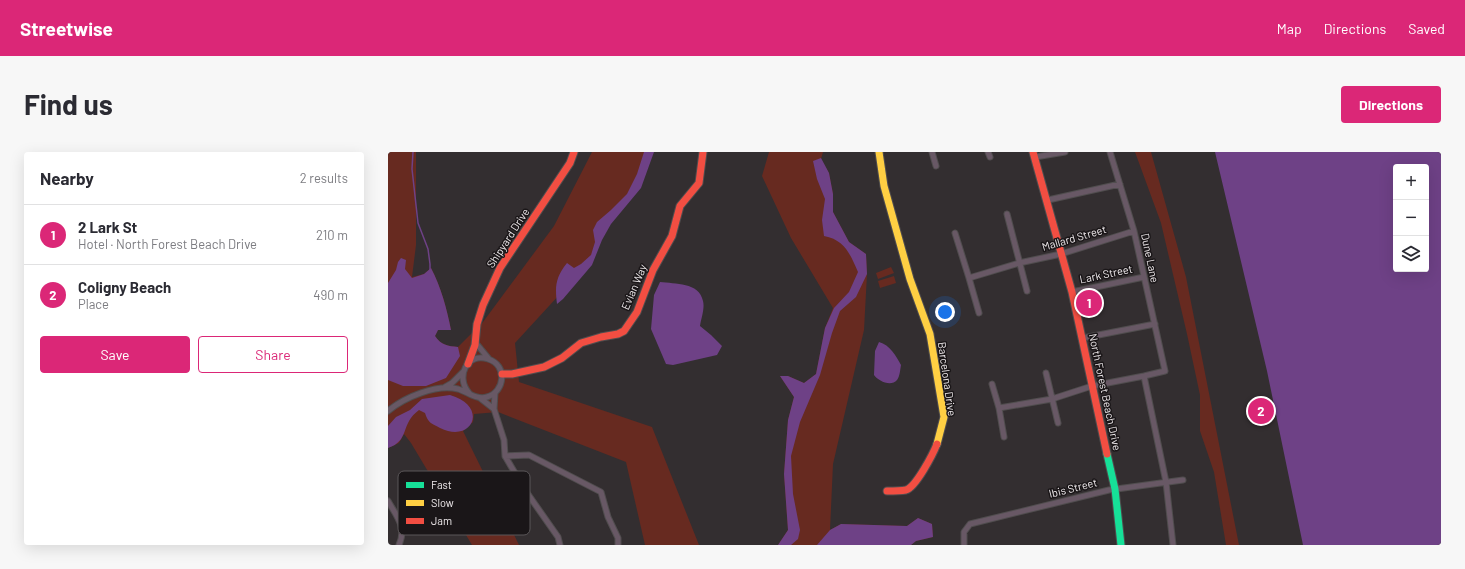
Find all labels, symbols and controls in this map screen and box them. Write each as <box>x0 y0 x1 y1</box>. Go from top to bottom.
text: Streetwise <box>20 17 113 40</box>
text: Map <box>1277 20 1302 37</box>
text: Directions <box>1324 20 1386 37</box>
text: Saved <box>1408 20 1445 37</box>
button: Directions <box>1341 86 1441 123</box>
text: Find us <box>24 87 113 121</box>
map controls <box>1393 164 1429 272</box>
button: + <box>1393 164 1429 200</box>
text: Nearby <box>40 168 94 188</box>
text: 2 results <box>300 170 348 186</box>
button: − <box>1393 200 1429 236</box>
street label: Shipyard Drive <box>484 205 532 270</box>
text: 2 Lark St <box>78 218 137 236</box>
street label: Mallard Street <box>1040 222 1108 253</box>
text: 1 <box>51 227 55 243</box>
text: 210 m <box>316 227 348 243</box>
street label: Dune Lane <box>1139 232 1162 284</box>
text: Hotel · North Forest Beach Drive <box>78 236 257 252</box>
button: layers <box>1393 236 1429 272</box>
street label: Evian Way <box>618 262 649 312</box>
street label: Lark Street <box>1078 262 1133 285</box>
text: Coligny Beach <box>78 278 171 296</box>
text: 2 <box>49 287 57 303</box>
text: 490 m <box>313 287 348 303</box>
pin: 1 <box>1076 288 1102 318</box>
text: Place <box>78 296 109 312</box>
your location <box>935 302 955 322</box>
street label: North Forest Beach Drive <box>1087 332 1124 452</box>
button: Save <box>40 336 190 373</box>
button: Share <box>198 336 348 373</box>
street label: Barcelona Drive <box>936 341 959 417</box>
pin: 2 <box>1248 396 1274 426</box>
legend <box>398 471 530 535</box>
street label: Ibis Street <box>1047 475 1098 500</box>
text: Fast <box>431 478 452 491</box>
text: Slow <box>431 496 454 509</box>
text: Jam <box>431 514 452 527</box>

